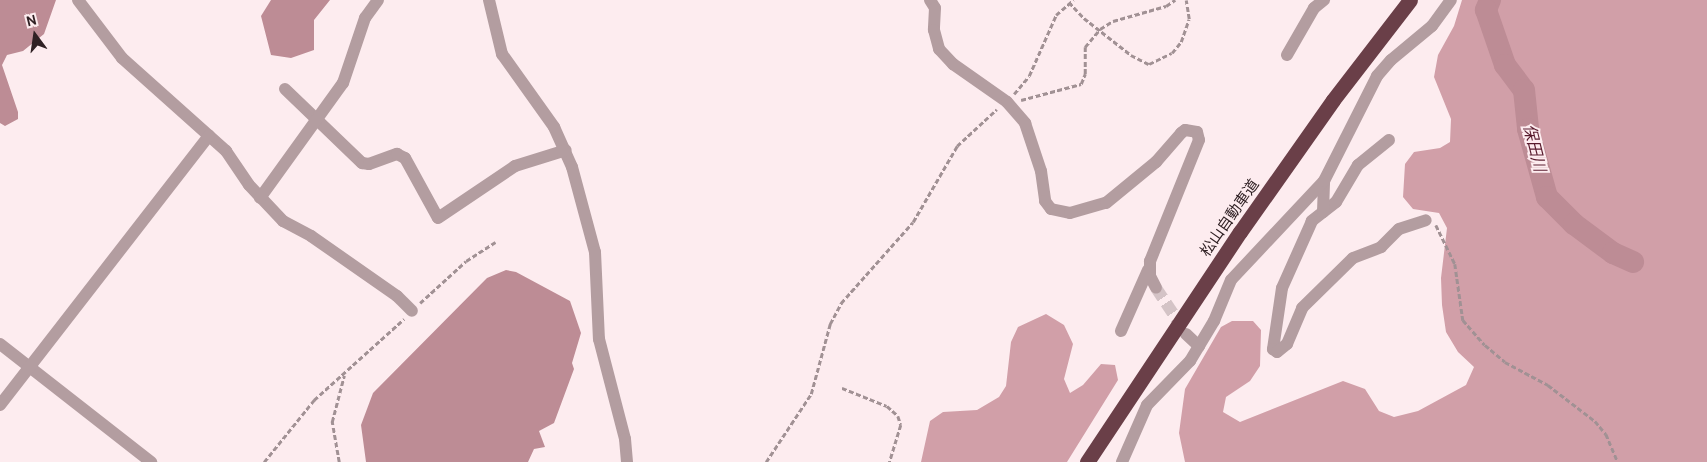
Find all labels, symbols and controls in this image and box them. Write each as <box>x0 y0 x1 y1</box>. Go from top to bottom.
north arrow <box>10 10 60 60</box>
text: N <box>24 11 38 30</box>
water label: 保田川 <box>1519 122 1549 174</box>
street label: 松山自動車道 <box>1197 176 1263 260</box>

